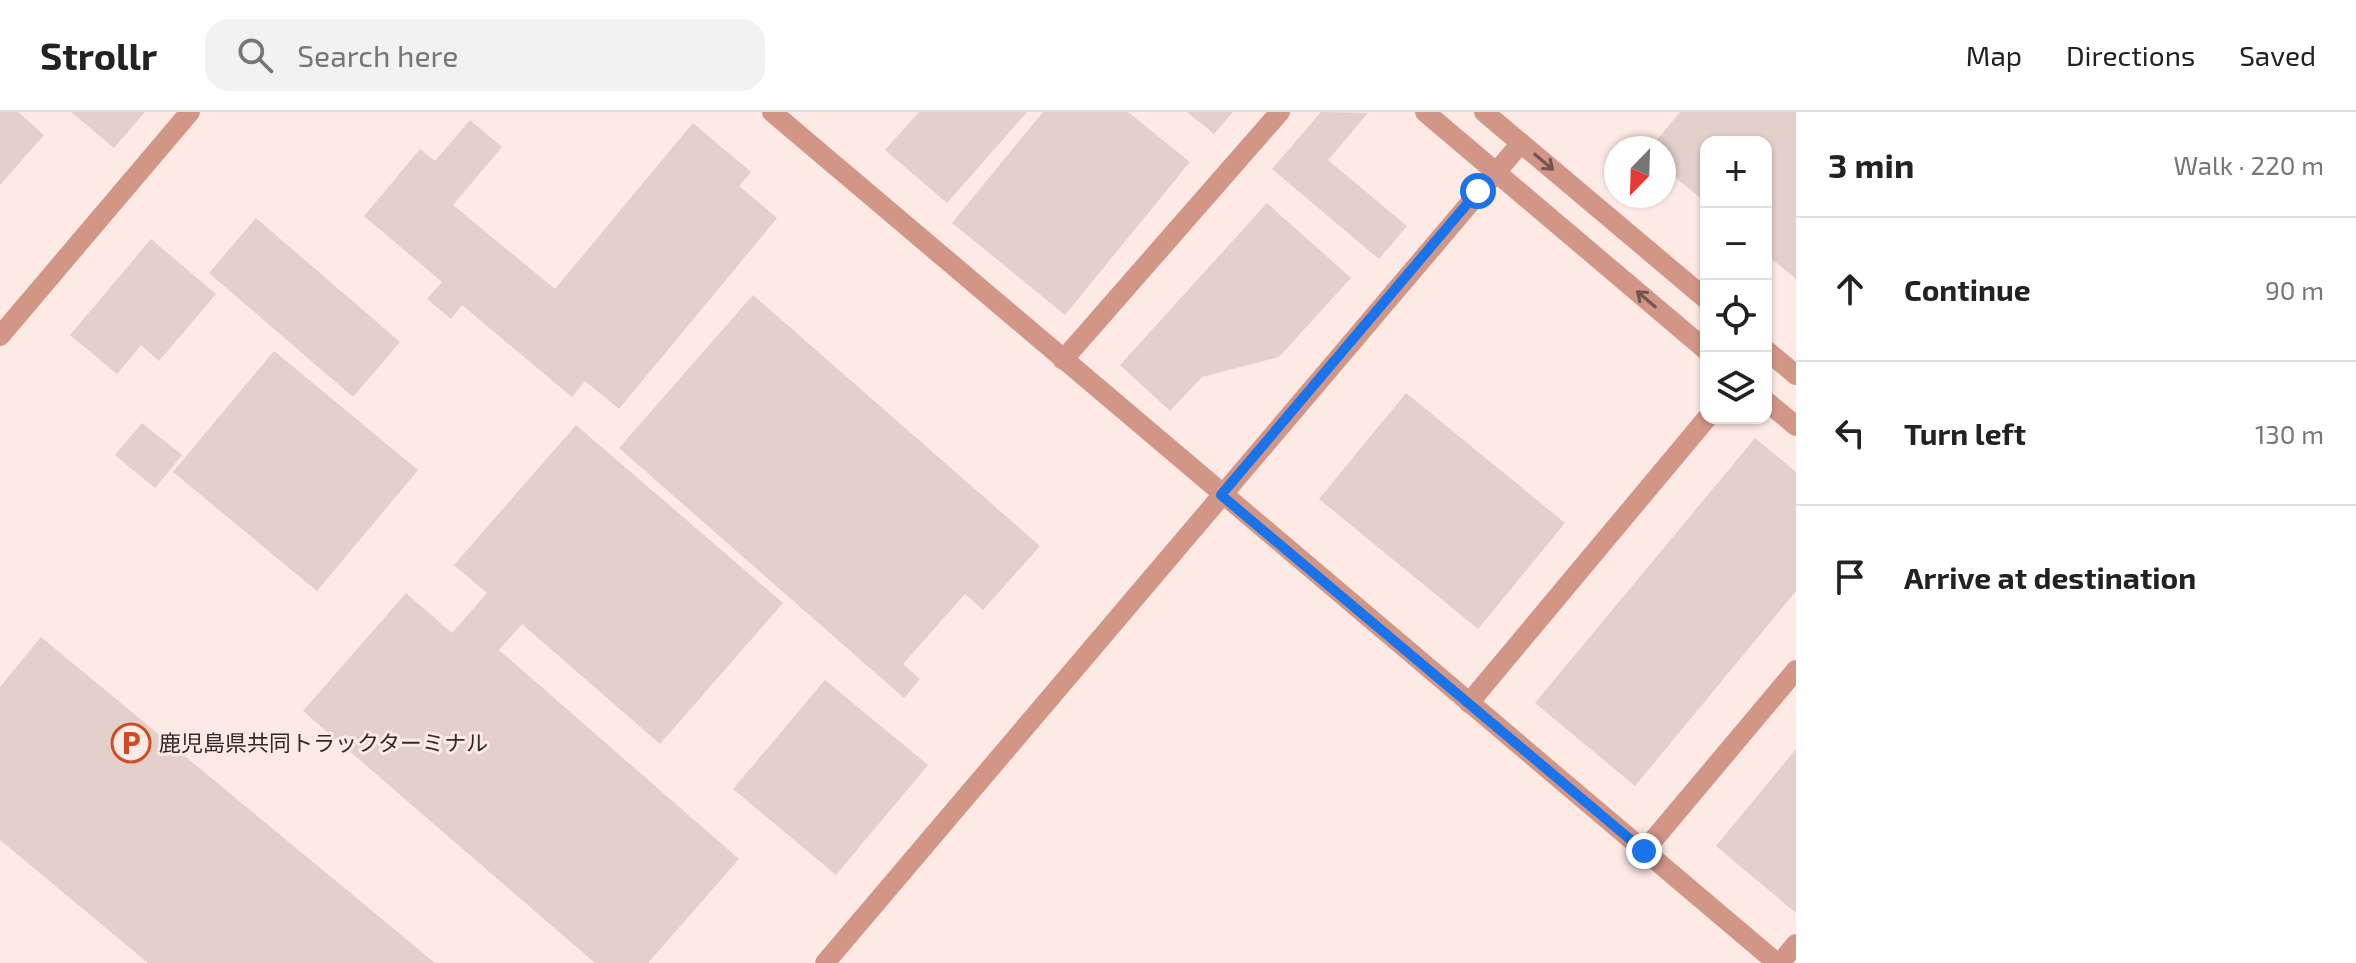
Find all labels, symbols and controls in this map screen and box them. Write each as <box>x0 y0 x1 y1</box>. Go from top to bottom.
search box <box>205 19 765 91</box>
text: Strollr <box>40 32 157 78</box>
icon: search <box>233 33 277 77</box>
text: Search here <box>297 37 458 73</box>
text: Map <box>1966 38 2022 72</box>
text: Directions <box>2066 38 2195 72</box>
text: Saved <box>2239 38 2316 72</box>
north arrow <box>1604 136 1676 208</box>
map controls <box>1700 136 1772 424</box>
button: + <box>1700 136 1772 208</box>
text: 3 min <box>1828 144 1914 185</box>
text: Walk · 220 m <box>2173 149 2324 180</box>
one-way arrow <box>1533 153 1554 171</box>
route start <box>1460 173 1496 209</box>
button: − <box>1700 208 1772 280</box>
icon: ahead <box>1828 267 1872 311</box>
text: Continue <box>1904 271 2031 307</box>
text: 90 m <box>2265 274 2324 305</box>
button: locate <box>1700 280 1772 352</box>
one-way arrow <box>1637 290 1657 308</box>
button: layers <box>1700 352 1772 424</box>
icon: left <box>1828 411 1872 455</box>
text: Turn left <box>1904 415 2026 451</box>
text: 130 m <box>2255 418 2324 449</box>
icon: arrive <box>1828 555 1872 599</box>
text: Arrive at destination <box>1904 559 2196 595</box>
parking icon: 鹿児島県共同トラックターミナル <box>110 722 152 764</box>
place label: 鹿児島県共同トラックターミナル <box>159 729 488 755</box>
route end <box>1626 833 1662 869</box>

